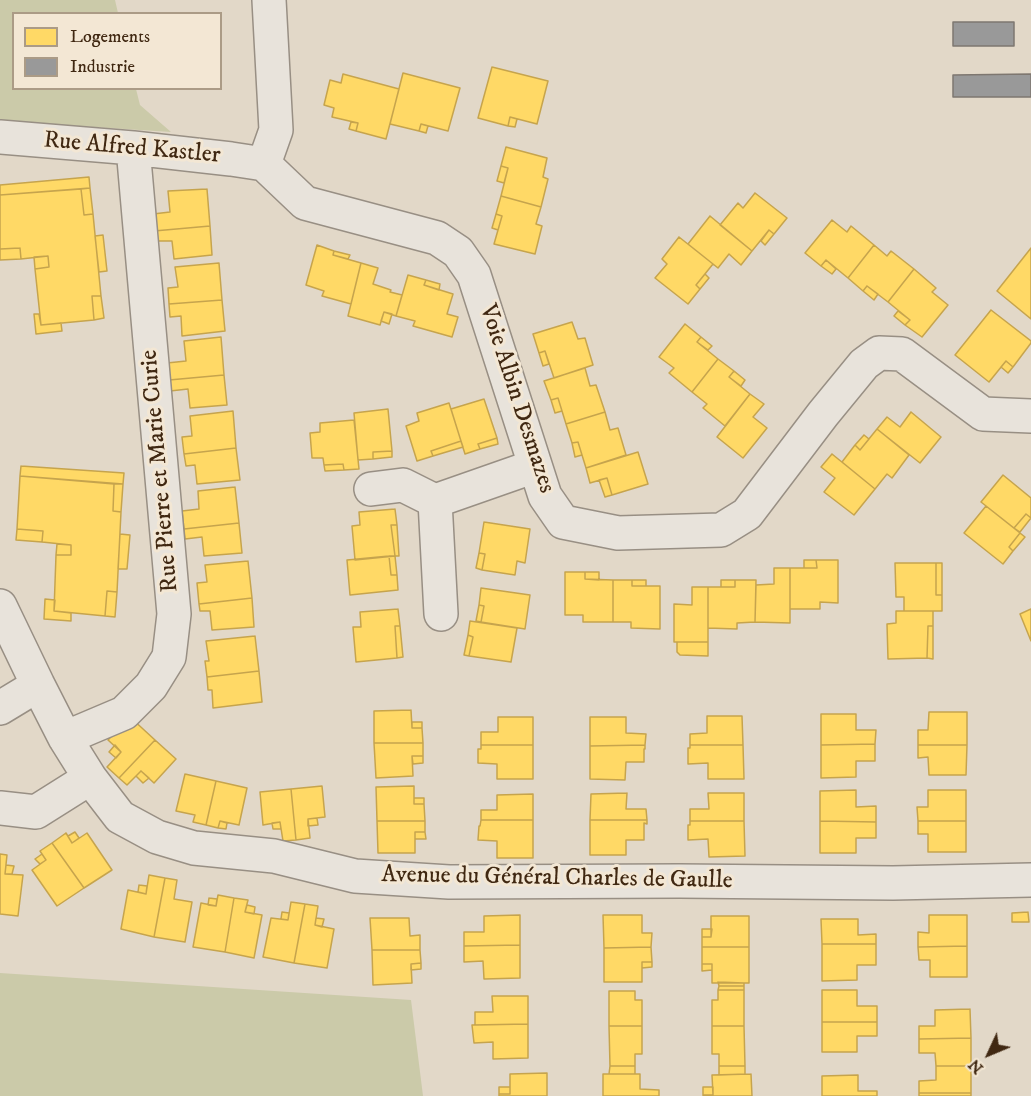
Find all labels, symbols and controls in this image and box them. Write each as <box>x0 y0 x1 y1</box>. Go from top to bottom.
legend <box>12 12 222 90</box>
text: Logements <box>70 26 150 48</box>
text: Industrie <box>70 56 135 78</box>
street label: Rue Alfred Kastler <box>42 127 222 171</box>
street label: Voie Albin Desmazes <box>472 301 560 497</box>
street label: Rue Pierre et Marie Curie <box>136 349 186 593</box>
street label: Avenue du Général Charles de Gaulle <box>381 862 733 896</box>
north arrow <box>959 1024 1019 1084</box>
text: N <box>964 1055 988 1078</box>

